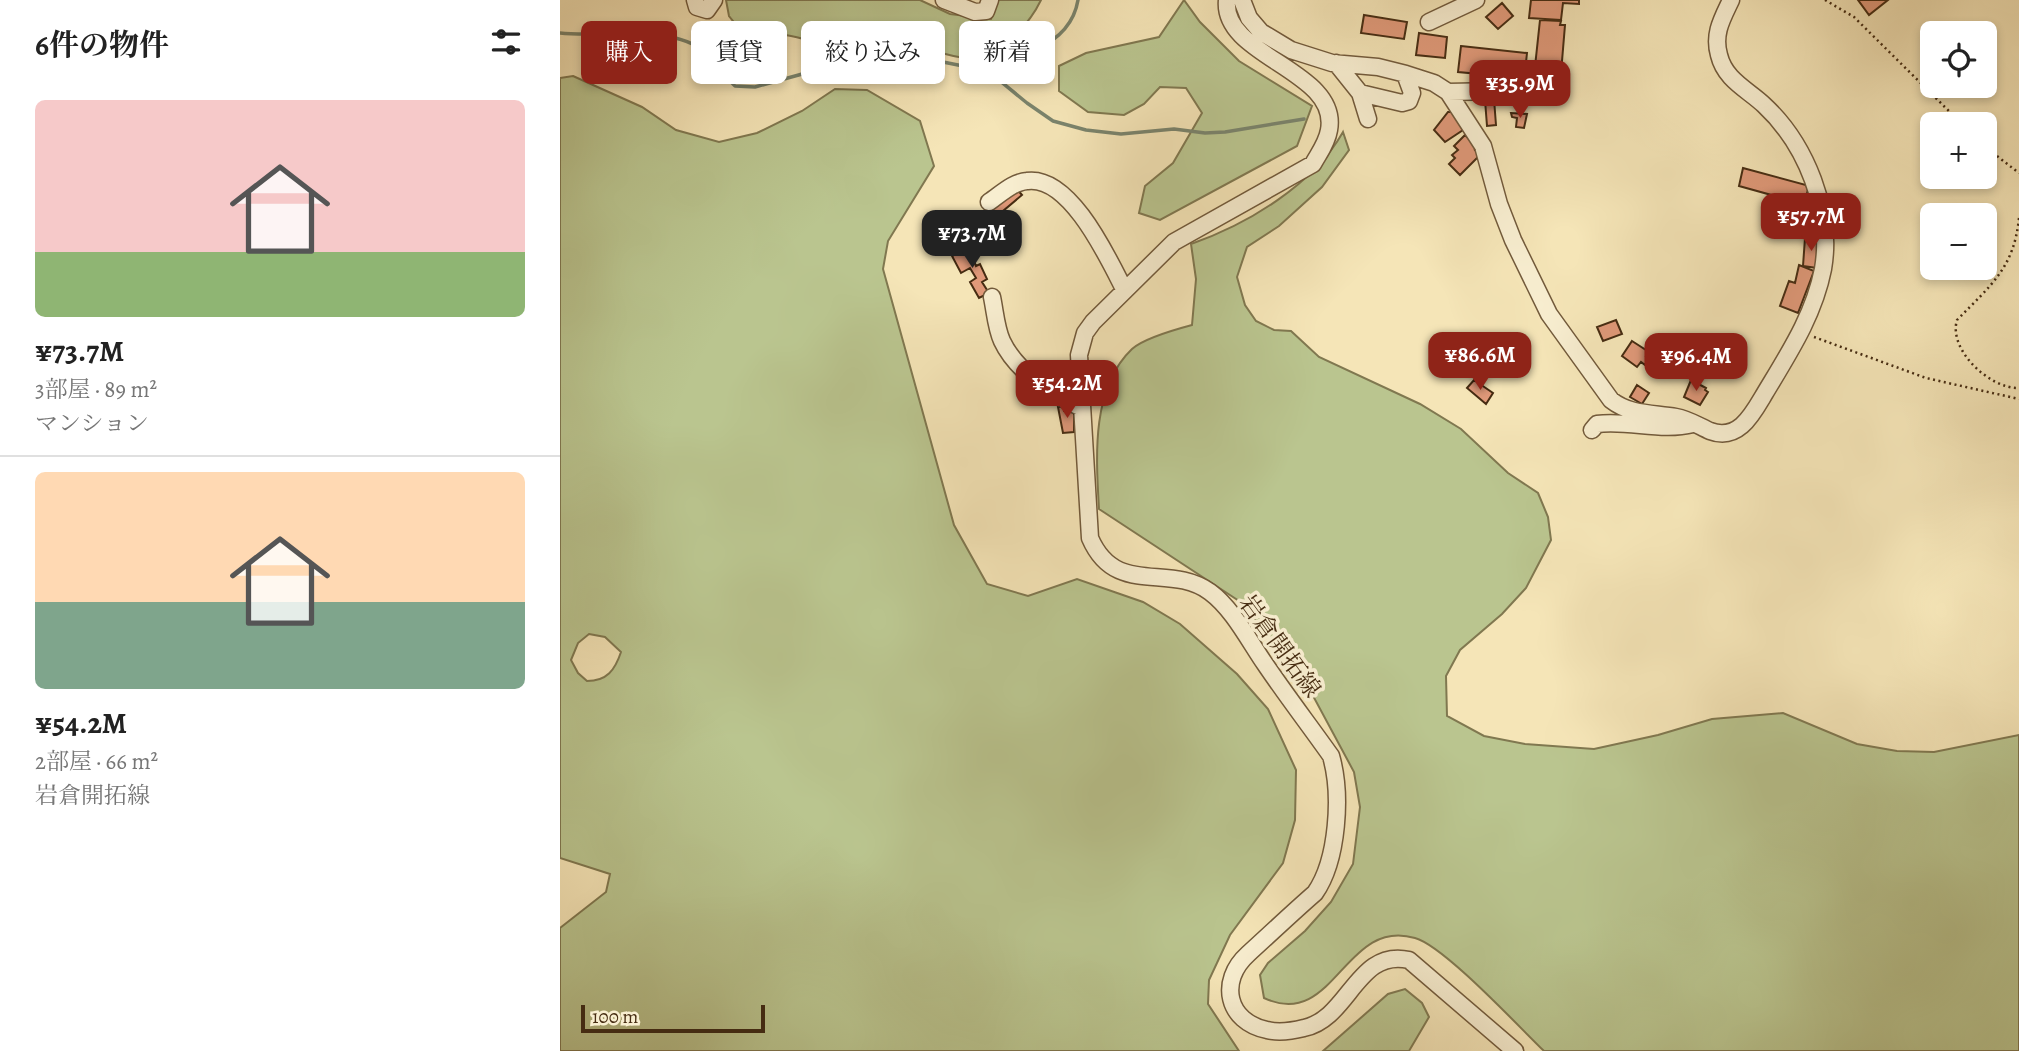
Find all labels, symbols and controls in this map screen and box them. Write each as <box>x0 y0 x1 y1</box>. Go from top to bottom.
chip: 購入 <box>581 21 677 84</box>
chip: 賃貸 <box>691 21 787 84</box>
chip: 絞り込み <box>801 21 945 84</box>
chip: 新着 <box>959 21 1055 84</box>
map controls <box>1920 21 1997 280</box>
button: locate <box>1920 21 1997 98</box>
icon: filters <box>487 23 525 61</box>
text: 6件の物件 <box>35 25 169 65</box>
pin: ¥35.9M <box>1463 60 1577 120</box>
text: ¥35.9M <box>1485 67 1555 98</box>
button: + <box>1920 112 1997 189</box>
icon: home <box>217 146 343 272</box>
pin: ¥57.7M <box>1754 194 1868 253</box>
text: ¥57.7M <box>1777 200 1845 231</box>
button: − <box>1920 203 1997 280</box>
pin: ¥73.7M <box>915 210 1029 270</box>
text: ¥73.7M <box>938 217 1006 248</box>
text: ¥73.7M <box>35 331 124 371</box>
pin: ¥86.6M <box>1423 332 1537 392</box>
pin: ¥96.4M <box>1639 334 1753 393</box>
text: ¥86.6M <box>1444 339 1516 370</box>
text: ¥96.4M <box>1660 340 1732 371</box>
pin: ¥54.2M <box>1010 360 1124 420</box>
text: ¥54.2M <box>1032 367 1102 398</box>
text: 3部屋 · 89 m² <box>35 374 157 405</box>
text: マンション <box>35 408 149 439</box>
icon: home <box>217 518 343 644</box>
street label: 岩倉開拓線 <box>1232 588 1328 704</box>
text: ¥54.2M <box>35 703 127 743</box>
text: 2部屋 · 66 m² <box>35 746 158 777</box>
text: 岩倉開拓線 <box>35 780 150 811</box>
scale bar <box>581 1002 765 1034</box>
text: 100 m <box>592 1004 638 1030</box>

